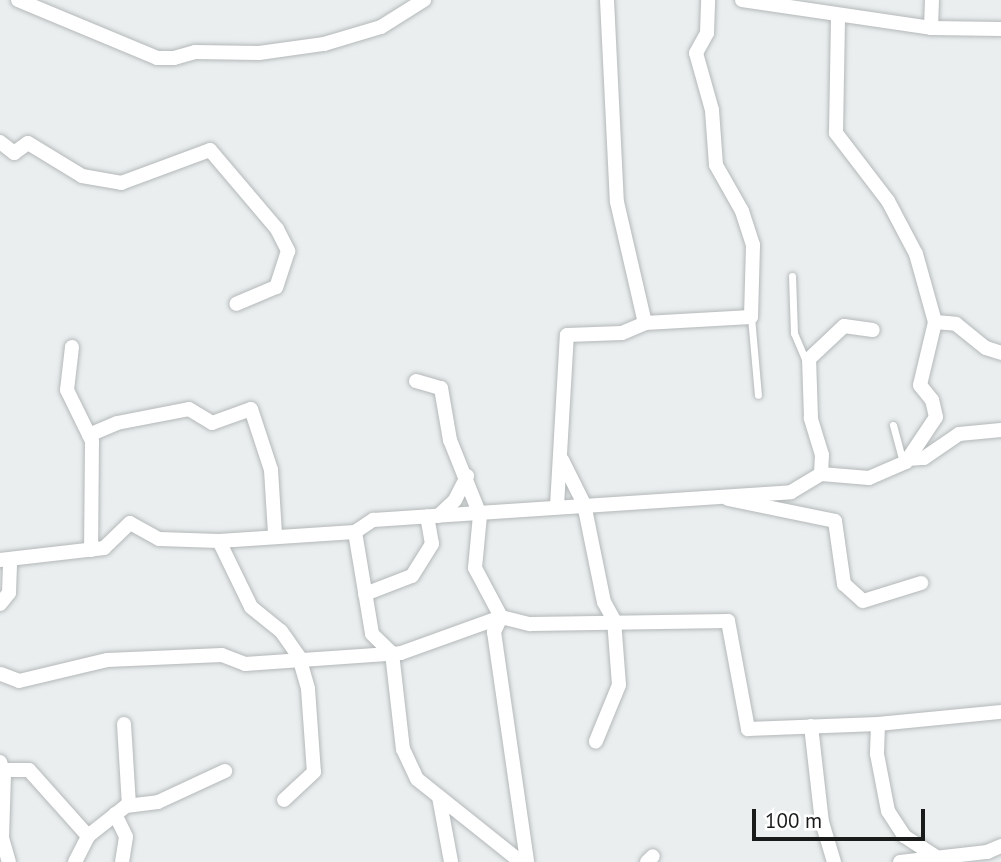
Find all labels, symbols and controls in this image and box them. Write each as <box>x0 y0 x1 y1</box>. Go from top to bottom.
scale bar <box>756 796 929 840</box>
text: 100 m <box>765 807 822 834</box>

